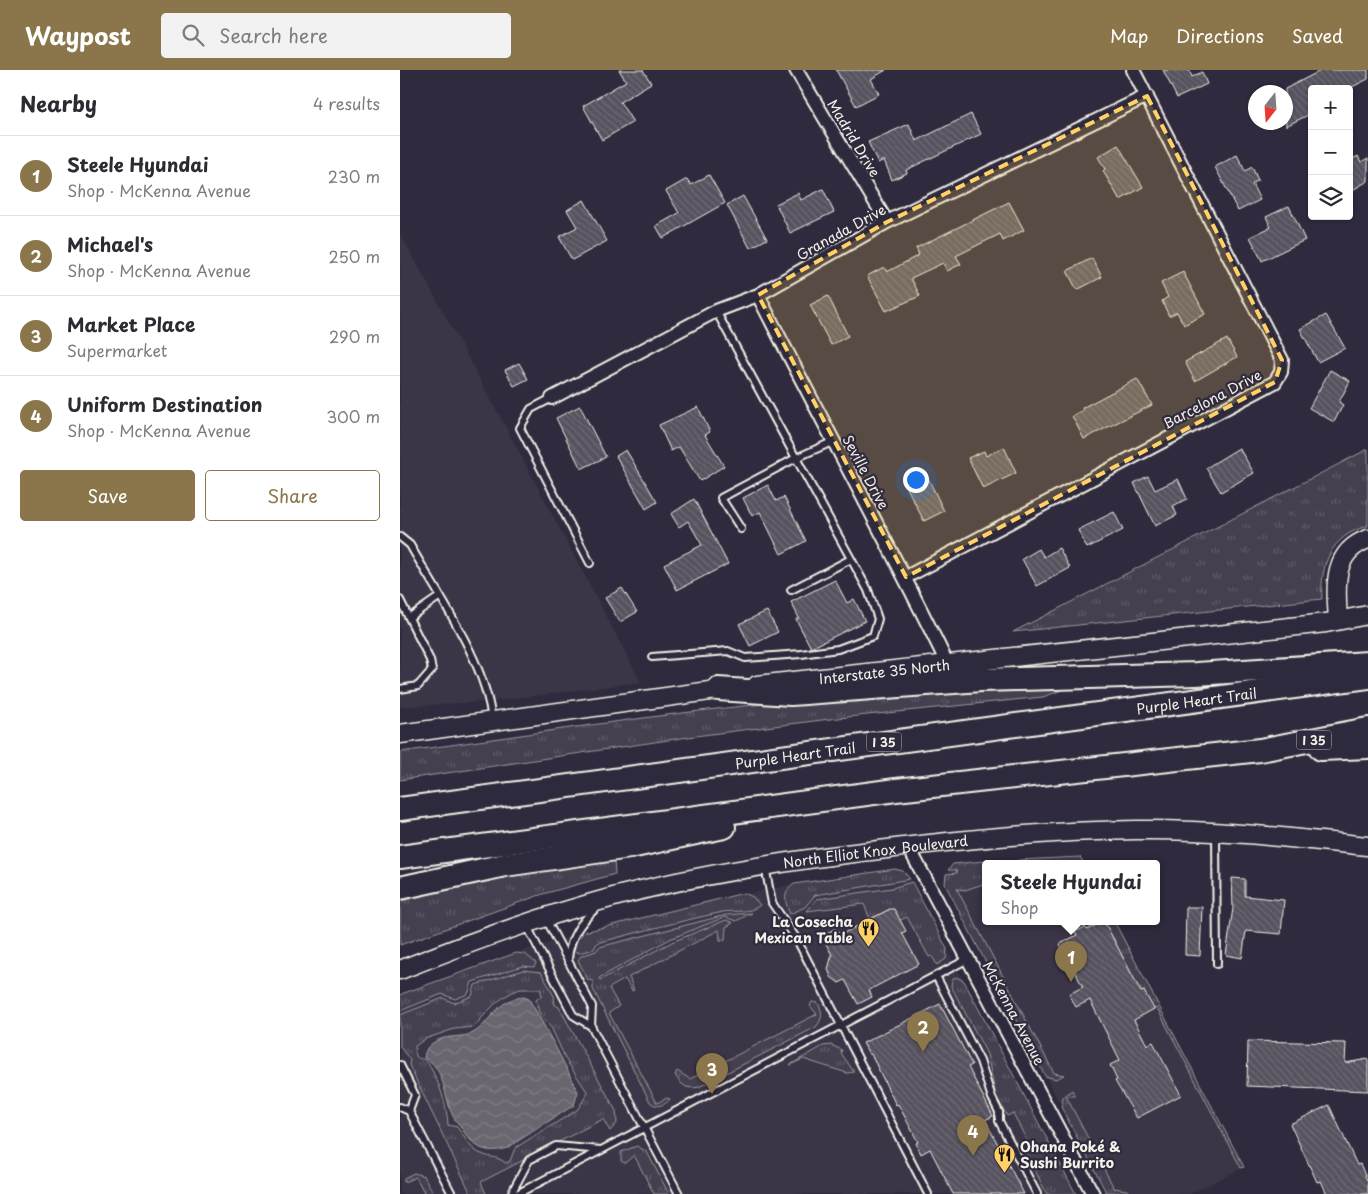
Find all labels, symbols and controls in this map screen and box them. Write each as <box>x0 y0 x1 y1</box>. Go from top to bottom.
search box <box>161 13 511 58</box>
text: Waypost <box>25 17 131 53</box>
icon: search <box>179 21 207 49</box>
text: Search here <box>219 21 328 49</box>
text: Map <box>1110 22 1148 49</box>
text: Directions <box>1176 22 1264 49</box>
text: Saved <box>1292 22 1343 49</box>
north arrow <box>1248 85 1293 130</box>
map controls <box>1308 85 1353 220</box>
button: + <box>1308 85 1353 130</box>
text: Nearby <box>20 87 97 119</box>
text: 4 results <box>313 91 380 115</box>
street label: Madrid Drive <box>823 95 885 181</box>
button: − <box>1308 130 1353 175</box>
text: Steele Hyundai <box>67 150 209 178</box>
text: 1 <box>32 164 40 188</box>
text: 230 m <box>328 164 380 188</box>
button: layers <box>1308 175 1353 220</box>
text: Shop · McKenna Avenue <box>67 178 251 202</box>
street label: Granada Drive <box>792 199 890 265</box>
text: Michael's <box>67 230 153 258</box>
text: 2 <box>30 244 42 268</box>
text: 250 m <box>329 244 380 268</box>
text: Shop · McKenna Avenue <box>67 258 251 282</box>
text: Market Place <box>67 310 195 338</box>
text: 3 <box>31 324 41 348</box>
text: 290 m <box>329 324 380 348</box>
text: Supermarket <box>67 338 167 362</box>
street label: Barcelona Drive <box>1159 364 1265 434</box>
text: Uniform Destination <box>67 390 262 418</box>
text: 4 <box>31 404 41 428</box>
text: 300 m <box>326 404 380 428</box>
text: Shop · McKenna Avenue <box>67 418 251 442</box>
street label: Seville Drive <box>838 431 894 513</box>
your location <box>903 467 929 493</box>
button: Save <box>20 470 195 521</box>
button: Share <box>205 470 380 521</box>
street label: Interstate 35 North <box>818 654 951 689</box>
street label: Purple Heart Trail <box>1135 682 1258 719</box>
road number: I 35 <box>1296 730 1332 750</box>
road number: I 35 <box>866 732 902 752</box>
street label: Purple Heart Trail <box>734 736 857 774</box>
street label: North Elliot Knox Boulevard <box>782 829 969 873</box>
popup <box>982 860 1160 925</box>
text: Steele Hyundai <box>1000 867 1142 895</box>
text: Shop <box>1000 895 1038 919</box>
place label: La Cosecha Mexican Table <box>754 911 854 948</box>
restaurant icon: La Cosecha Mexican Table <box>857 917 881 948</box>
pin: 1 <box>1055 941 1087 982</box>
street label: McKenna Avenue <box>978 957 1050 1069</box>
pin: 2 <box>907 1011 939 1052</box>
pin: 3 <box>696 1053 728 1094</box>
pin: 4 <box>957 1115 989 1156</box>
place label: Ohana Poké & Sushi Burrito <box>1020 1136 1121 1173</box>
restaurant icon: Ohana Poké & Sushi Burrito <box>992 1142 1016 1173</box>

